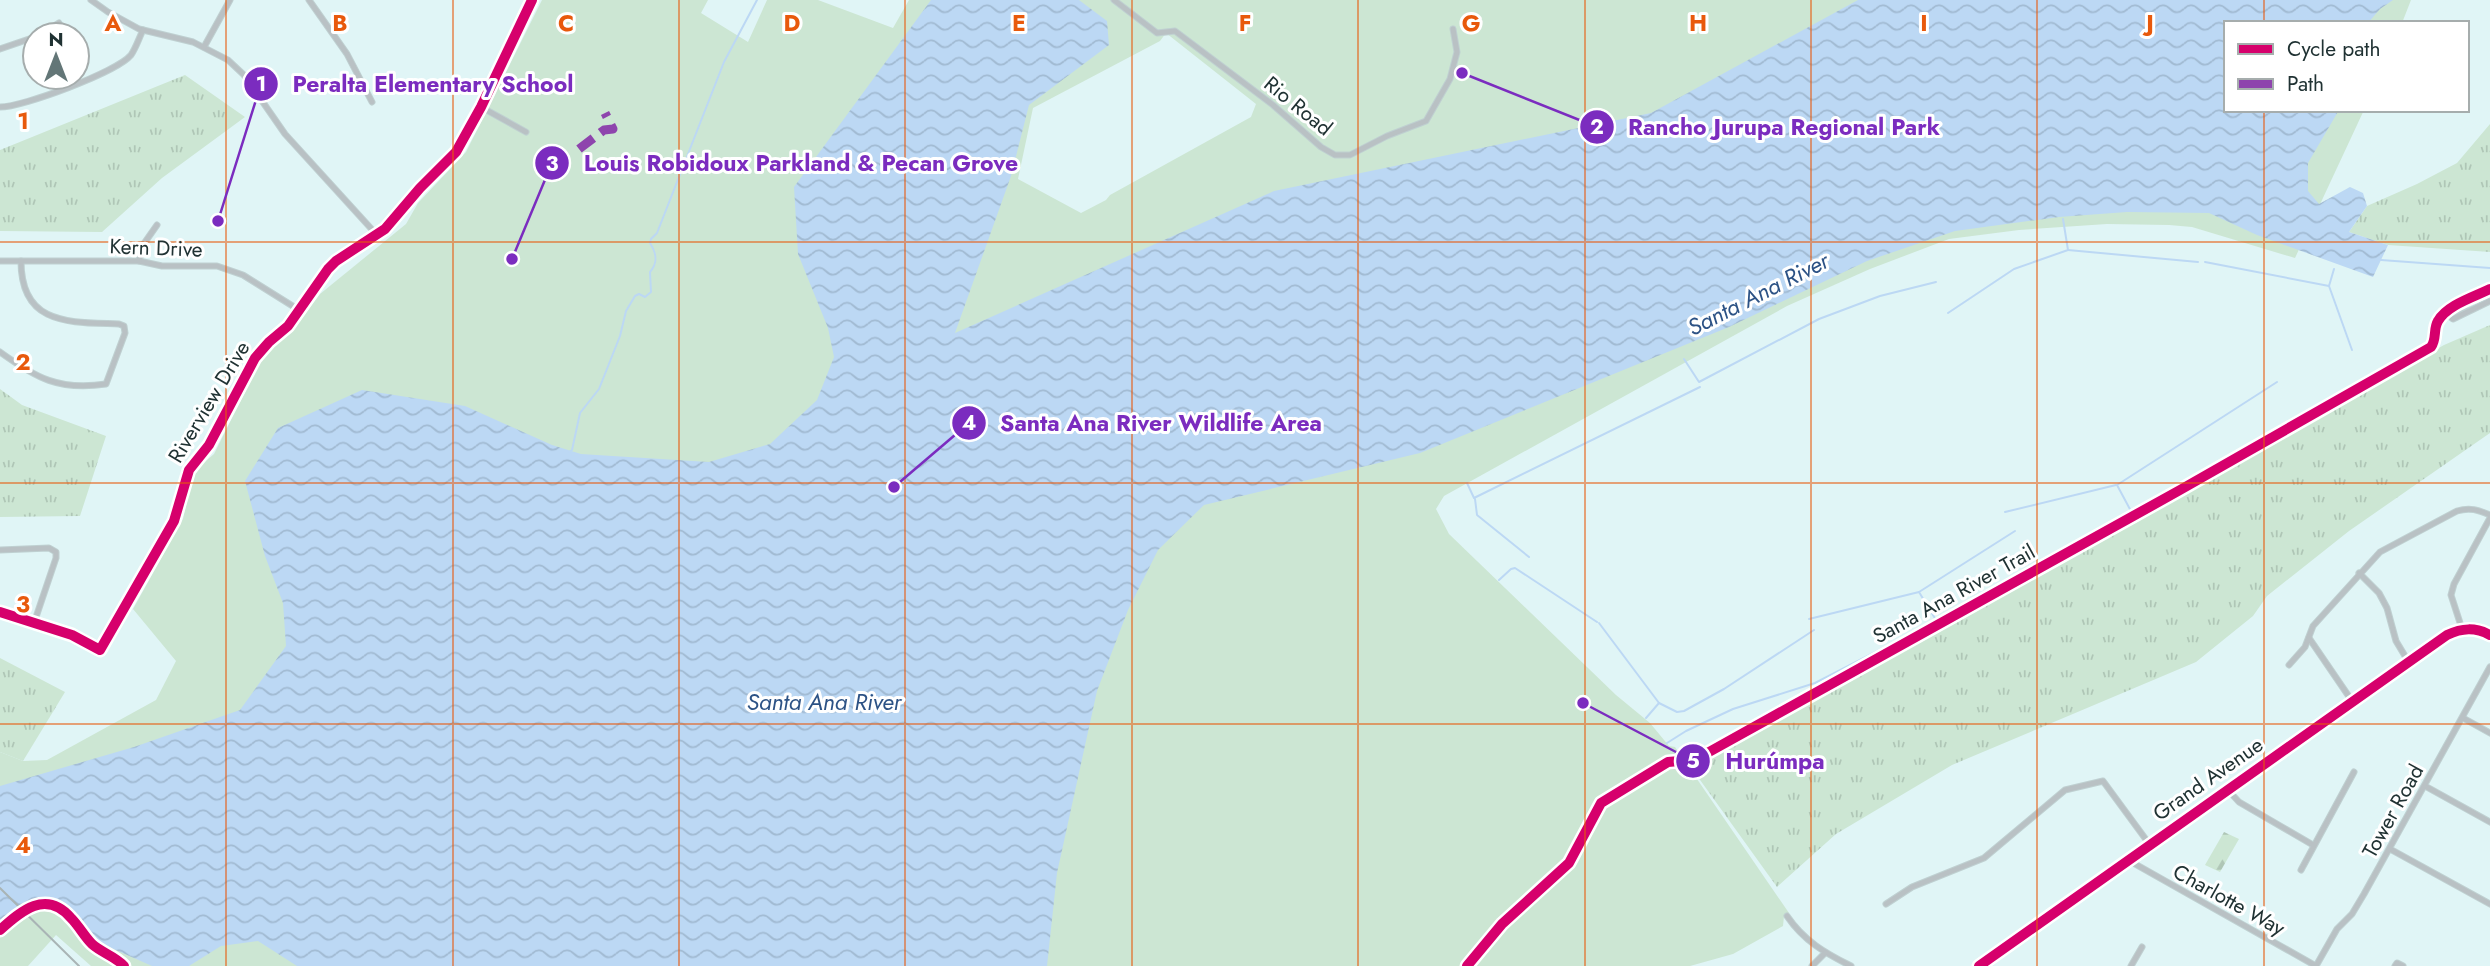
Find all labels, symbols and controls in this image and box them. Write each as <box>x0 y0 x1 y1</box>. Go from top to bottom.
text: A <box>104 6 122 40</box>
text: B <box>332 6 348 40</box>
text: C <box>558 6 574 40</box>
text: D <box>784 6 801 40</box>
text: E <box>1012 6 1026 40</box>
text: F <box>1239 6 1251 40</box>
text: G <box>1462 6 1480 40</box>
text: H <box>1689 6 1707 40</box>
text: I <box>1920 6 1928 40</box>
text: J <box>2142 6 2154 40</box>
north arrow <box>21 21 91 91</box>
legend <box>2224 21 2469 112</box>
text: N <box>48 26 64 53</box>
text: Cycle path <box>2287 34 2380 64</box>
callout: Peralta Elementary School <box>244 62 588 106</box>
text: Peralta Elementary School <box>293 67 573 101</box>
text: 1 <box>256 69 266 99</box>
street label: Rio Road <box>1257 69 1339 143</box>
text: Path <box>2287 69 2324 99</box>
text: 1 <box>17 104 29 138</box>
callout: Rancho Jurupa Regional Park <box>1579 105 1954 149</box>
text: Rancho Jurupa Regional Park <box>1628 110 1941 144</box>
text: 2 <box>1590 112 1604 142</box>
callout: Louis Robidoux Parkland & Pecan Grove <box>535 141 1032 185</box>
text: Louis Robidoux Parkland & Pecan Grove <box>584 146 1018 180</box>
text: 3 <box>545 149 559 179</box>
street label: Kern Drive <box>109 231 203 265</box>
water label: Santa Ana River <box>1681 243 1836 344</box>
street label: Riverview Drive <box>161 335 257 469</box>
text: 2 <box>15 345 31 379</box>
callout: Santa Ana River Wildlife Area <box>951 401 1336 445</box>
text: Santa Ana River Wildlife Area <box>1000 406 1322 440</box>
text: 4 <box>962 408 976 438</box>
street label: Santa Ana River Trail <box>1867 537 2041 651</box>
text: 3 <box>16 587 30 621</box>
water label: Santa Ana River <box>747 685 903 719</box>
street label: Grand Avenue <box>2147 730 2269 828</box>
callout: Hurúmpa <box>1676 739 1838 783</box>
text: Hurúmpa <box>1725 744 1825 778</box>
text: 5 <box>1686 746 1700 776</box>
street label: Tower Road <box>2355 759 2431 863</box>
text: 4 <box>15 828 31 862</box>
street label: Charlotte Way <box>2167 857 2291 944</box>

